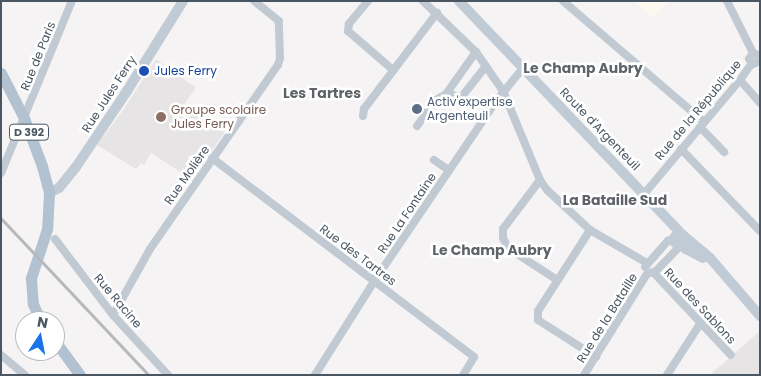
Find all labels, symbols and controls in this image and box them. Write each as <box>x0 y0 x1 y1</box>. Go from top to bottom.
street label: Rue de Paris <box>18 19 58 93</box>
street label: Rue Jules Ferry <box>79 53 139 135</box>
street label: Rue de la République <box>652 57 744 163</box>
district label: Le Champ Aubry <box>523 60 643 76</box>
place label: Jules Ferry <box>154 64 217 78</box>
marker: Jules Ferry <box>138 65 150 77</box>
district label: Les Tartres <box>283 85 361 101</box>
street label: Route d'Argenteuil <box>557 85 643 173</box>
place label: Activ'expertise Argenteuil <box>427 95 513 123</box>
place label: Groupe scolaire Jules Ferry <box>171 103 266 131</box>
marker: Activ'expertise Argenteuil <box>411 103 423 115</box>
marker: Groupe scolaire Jules Ferry <box>155 111 167 123</box>
road number: D 392 <box>8 124 50 140</box>
street label: Rue Molière <box>161 143 213 207</box>
street label: Rue La Fontaine <box>375 170 439 256</box>
district label: La Bataille Sud <box>563 192 667 208</box>
street label: Rue des Tartres <box>317 221 399 289</box>
district label: Le Champ Aubry <box>432 242 552 258</box>
street label: Rue des Sablons <box>661 265 739 347</box>
street label: Rue Racine <box>91 271 145 331</box>
street label: Rue de la Bataille <box>574 271 640 365</box>
north arrow <box>15 311 65 361</box>
text: N <box>36 311 50 333</box>

